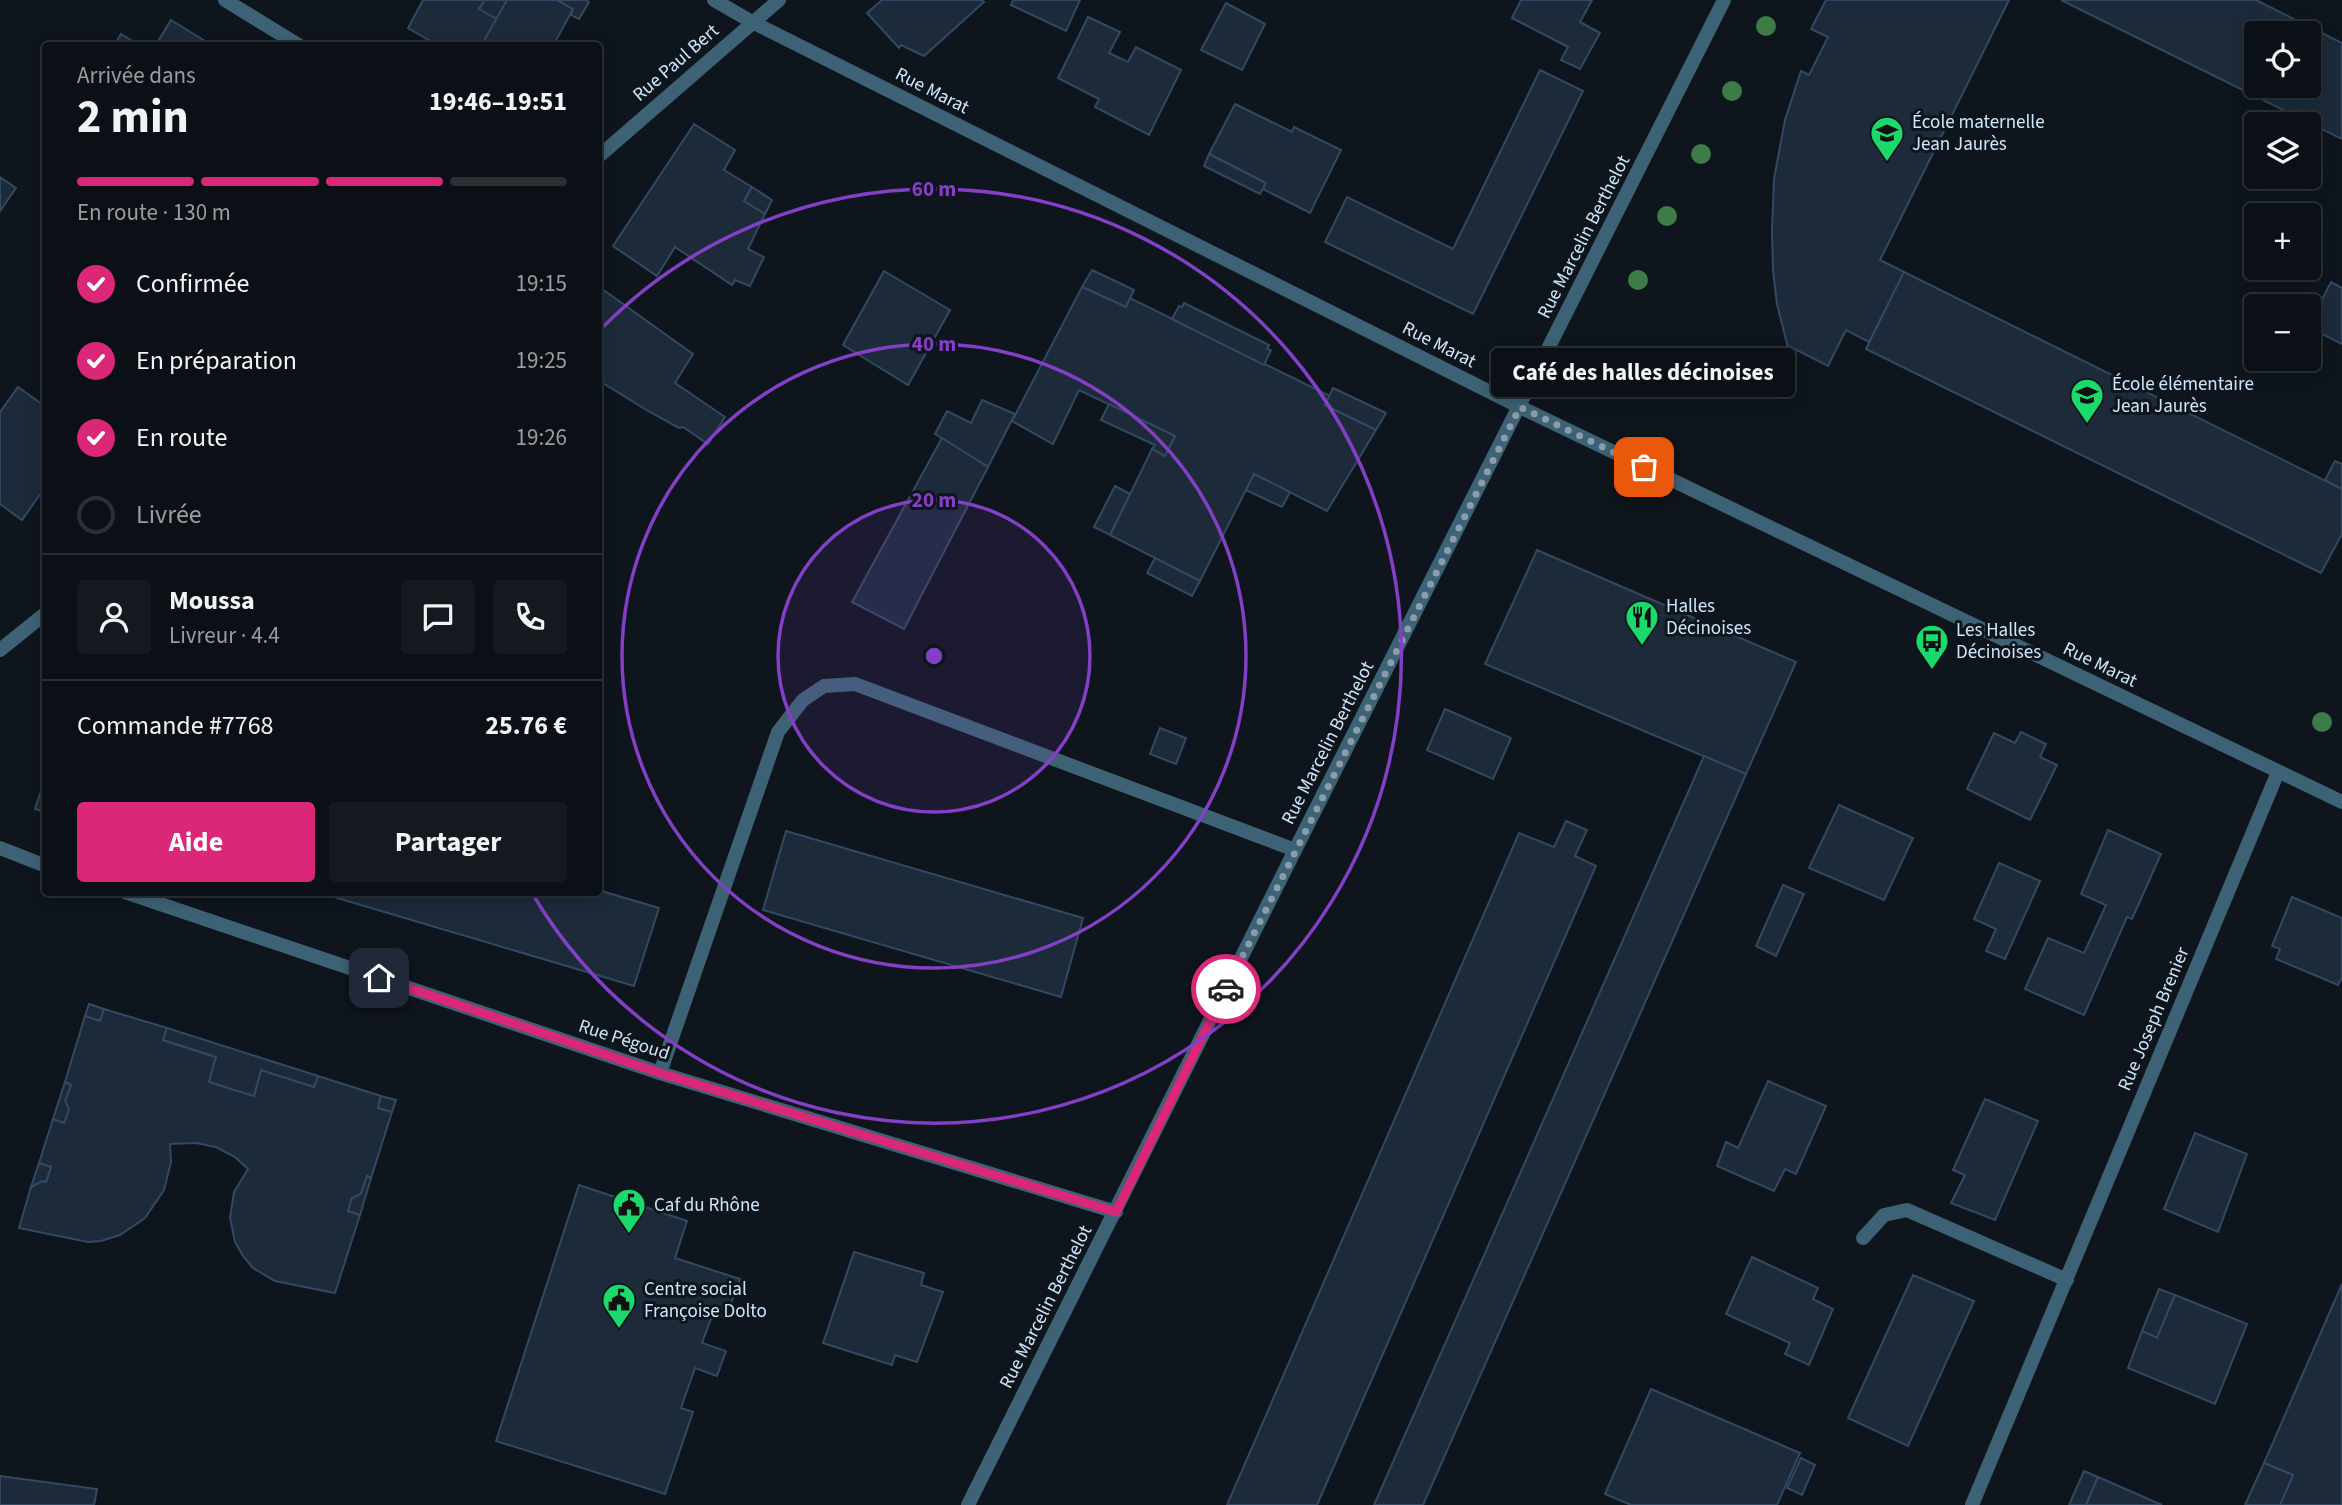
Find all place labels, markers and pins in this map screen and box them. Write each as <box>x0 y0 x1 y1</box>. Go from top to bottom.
place label: École maternelle Jean Jaurès <box>1912 109 2045 158</box>
school or university icon: École maternelle Jean Jaurès <box>1868 114 1906 163</box>
callout: Café des halles décinoises <box>1492 348 1796 397</box>
place label: École élémentaire Jean Jaurès <box>2112 371 2254 420</box>
school or university icon: École élémentaire Jean Jaurès <box>2068 376 2106 425</box>
pin <box>1614 437 1674 497</box>
place label: Halles Décinoises <box>1666 593 1751 642</box>
restaurant icon: Halles Décinoises <box>1623 598 1661 647</box>
place label: Les Halles Décinoises <box>1956 617 2041 666</box>
bus stop icon: Les Halles Décinoises <box>1913 622 1951 671</box>
centre of rings <box>922 644 946 668</box>
pin <box>349 948 409 1008</box>
public building icon: Caf du Rhône <box>610 1186 648 1235</box>
place label: Caf du Rhône <box>654 1192 760 1219</box>
place label: Centre social Françoise Dolto <box>644 1276 767 1325</box>
public building icon: Centre social Françoise Dolto <box>600 1281 638 1330</box>

